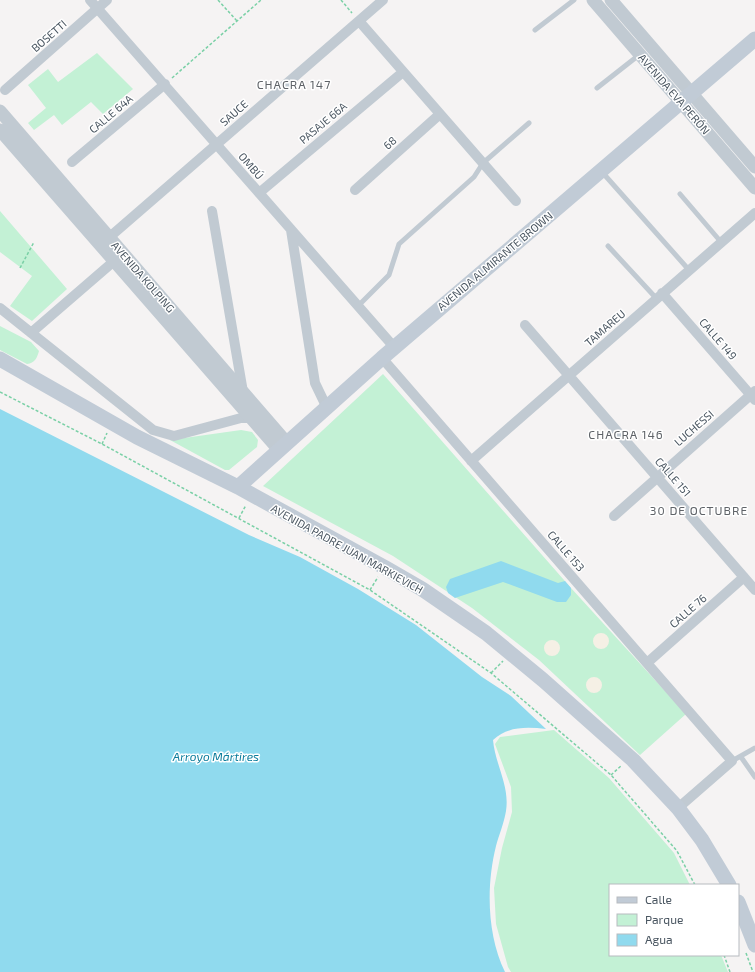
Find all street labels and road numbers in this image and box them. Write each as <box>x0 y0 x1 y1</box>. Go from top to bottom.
street label: BOSETTI <box>28 17 69 54</box>
street label: AVENIDA EVA PERÓN <box>636 51 713 137</box>
street label: CALLE 64A <box>86 92 135 136</box>
street label: SAUCE <box>217 97 250 128</box>
street label: PASAJE 66A <box>296 99 349 146</box>
street label: 68 <box>380 133 399 152</box>
street label: OMBÚ <box>236 150 267 182</box>
street label: AVENIDA ALMIRANTE BROWN <box>434 209 555 313</box>
street label: AVENIDA KOLPING <box>109 239 178 315</box>
street label: TAMAREU <box>582 307 628 349</box>
street label: CALLE 149 <box>697 315 740 362</box>
street label: LUCHESSI <box>671 407 716 448</box>
street label: CALLE 151 <box>653 454 694 499</box>
street label: AVENIDA PADRE JUAN MARKIEVICH <box>269 501 426 596</box>
street label: CALLE 153 <box>545 528 587 574</box>
street label: CALLE 76 <box>666 591 709 630</box>

